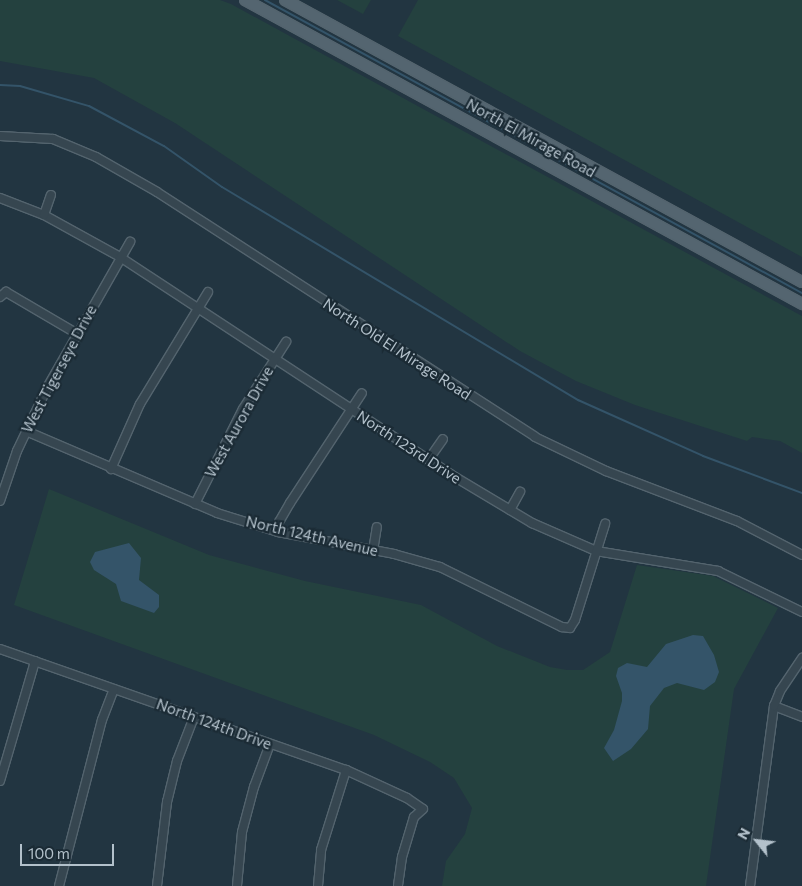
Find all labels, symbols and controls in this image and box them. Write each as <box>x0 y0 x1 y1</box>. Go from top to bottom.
street label: North El Mirage Road <box>463 95 599 181</box>
street label: North Old El Mirage Road <box>320 294 474 404</box>
street label: West Tigerseye Drive <box>18 302 100 436</box>
street label: West Aurora Drive <box>201 363 277 481</box>
street label: North 123rd Drive <box>353 407 465 487</box>
street label: North 124th Avenue <box>244 512 380 560</box>
street label: North 124th Drive <box>154 695 274 753</box>
north arrow <box>732 816 782 866</box>
text: N <box>733 825 753 842</box>
scale bar <box>22 834 116 866</box>
text: 100 m <box>28 844 70 862</box>

